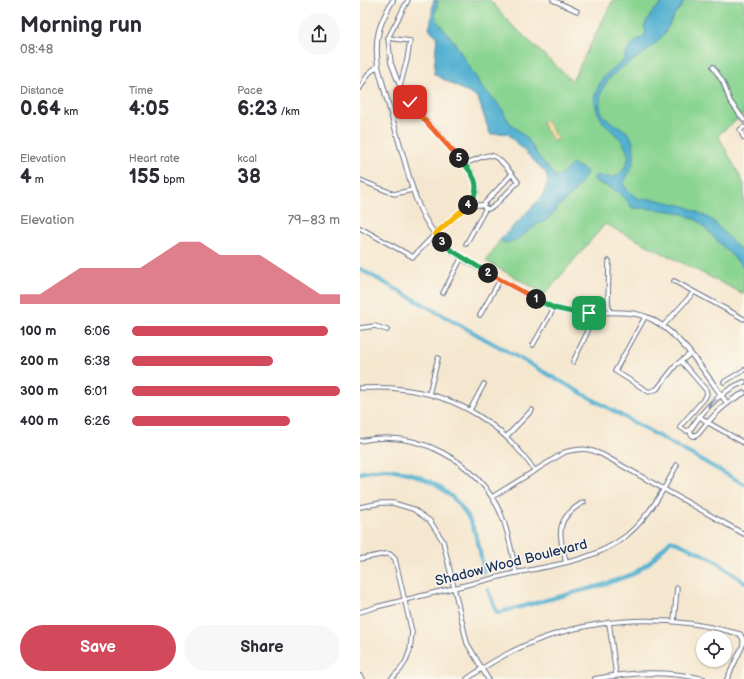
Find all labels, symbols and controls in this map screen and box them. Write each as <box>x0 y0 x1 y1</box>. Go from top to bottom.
text: Morning run <box>20 12 142 39</box>
button: share <box>298 13 340 55</box>
text: 08:48 <box>20 41 53 57</box>
text: Distance <box>20 84 64 97</box>
text: Time <box>129 84 153 97</box>
text: Pace <box>237 84 262 97</box>
pin <box>393 85 427 119</box>
icon: check <box>399 91 421 113</box>
text: 0.64 <box>20 97 61 121</box>
text: 4:05 <box>129 97 169 121</box>
text: 6:23 <box>237 97 277 121</box>
text: km <box>61 105 78 118</box>
text: /km <box>277 105 300 118</box>
pin: 5 <box>449 148 469 168</box>
text: 5 <box>456 151 462 164</box>
text: Elevation <box>20 152 66 165</box>
text: Heart rate <box>129 152 179 165</box>
text: kcal <box>237 152 257 165</box>
text: 4 <box>20 165 32 189</box>
text: 155 <box>129 165 160 189</box>
text: 38 <box>237 165 261 189</box>
text: m <box>32 173 44 186</box>
text: bpm <box>160 173 185 186</box>
pin: 4 <box>458 195 478 215</box>
text: 4 <box>465 198 471 211</box>
text: Elevation <box>20 212 74 228</box>
text: 79–83 m <box>288 212 340 228</box>
pin: 3 <box>432 232 452 252</box>
text: 3 <box>439 235 445 248</box>
pin: 2 <box>478 263 498 283</box>
text: 2 <box>485 266 491 279</box>
pin: 1 <box>526 289 546 309</box>
text: 1 <box>534 292 538 305</box>
pin <box>572 296 606 330</box>
icon: arrive <box>578 302 600 324</box>
text: 100 m <box>20 323 56 339</box>
text: 6:06 <box>84 323 110 339</box>
text: 200 m <box>20 353 58 369</box>
text: 6:38 <box>84 353 110 369</box>
text: 300 m <box>20 383 58 399</box>
text: 6:01 <box>84 383 107 399</box>
one-way arrow <box>707 398 717 408</box>
text: 400 m <box>20 413 58 429</box>
text: 6:26 <box>84 413 110 429</box>
street label: Shadow Wood Boulevard <box>433 535 589 590</box>
button: Save <box>20 625 176 671</box>
button: Share <box>184 625 340 671</box>
map controls <box>696 631 732 667</box>
button: locate <box>696 631 732 667</box>

